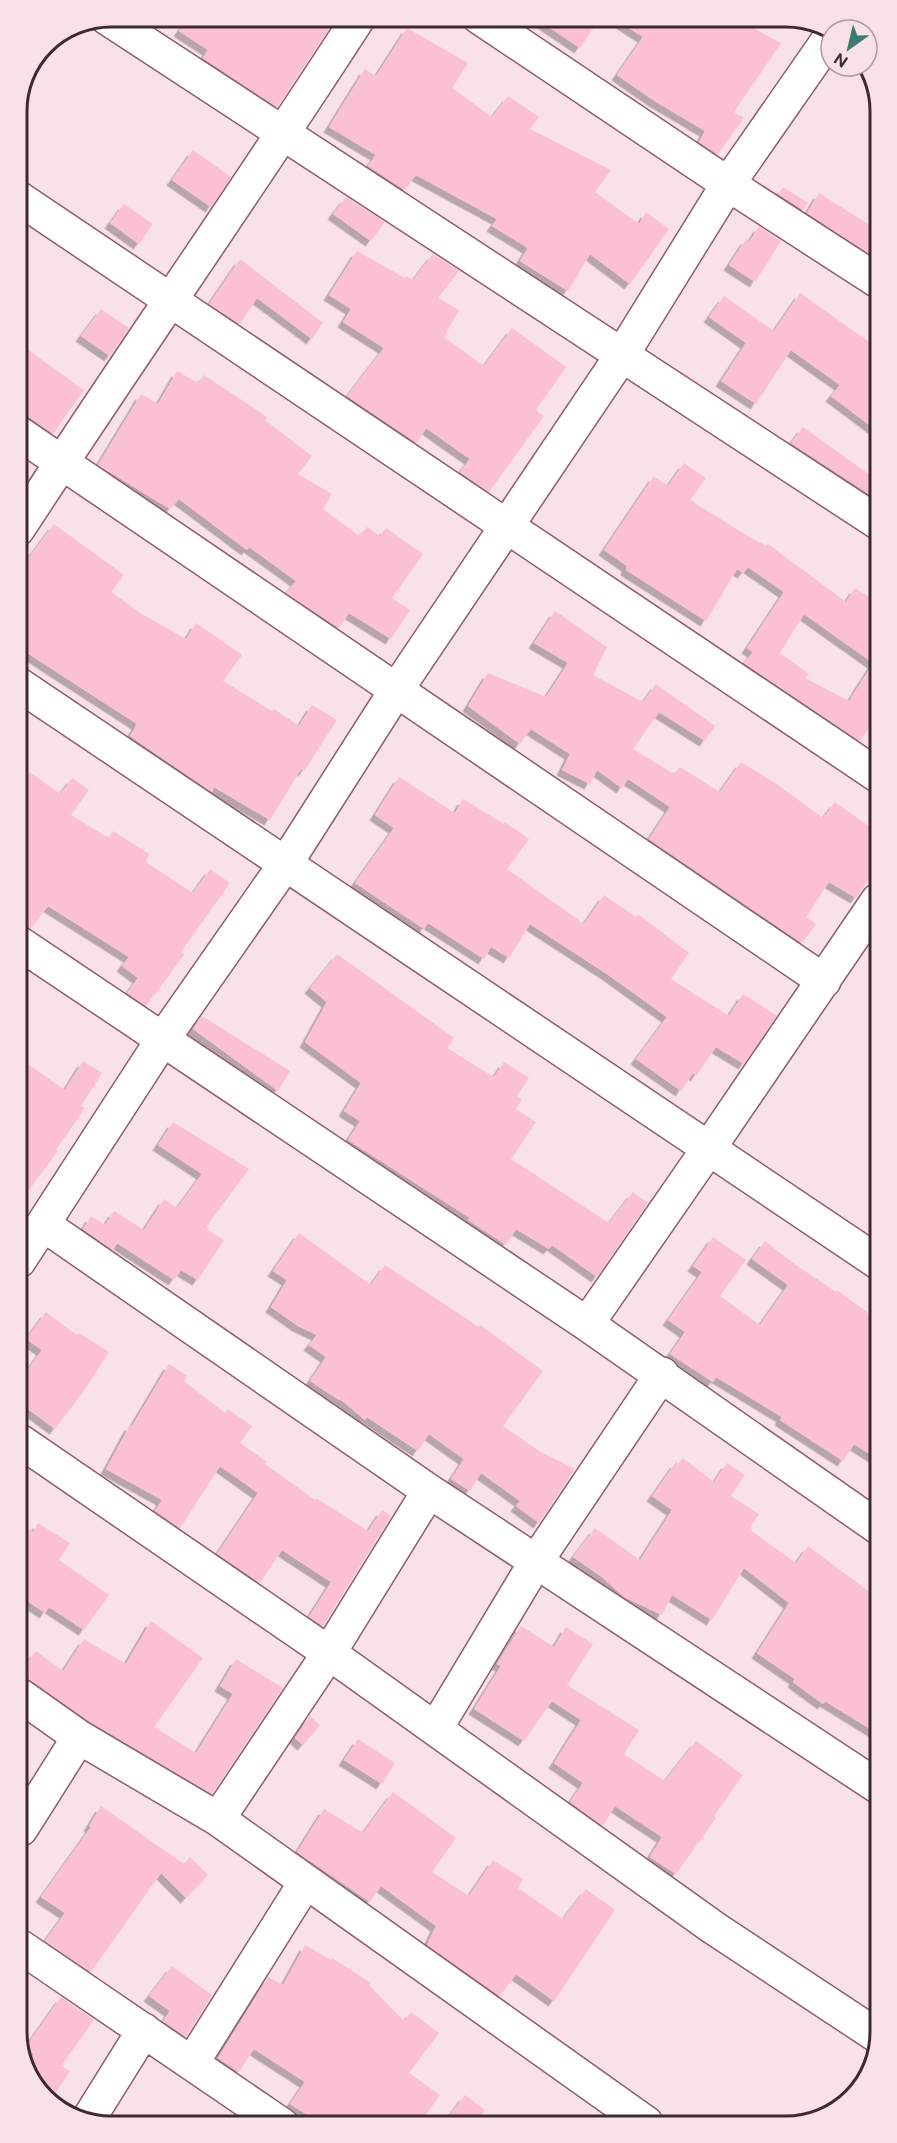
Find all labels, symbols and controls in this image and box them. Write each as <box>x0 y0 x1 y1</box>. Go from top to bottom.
north arrow <box>819 18 879 78</box>
text: N <box>830 49 851 71</box>

